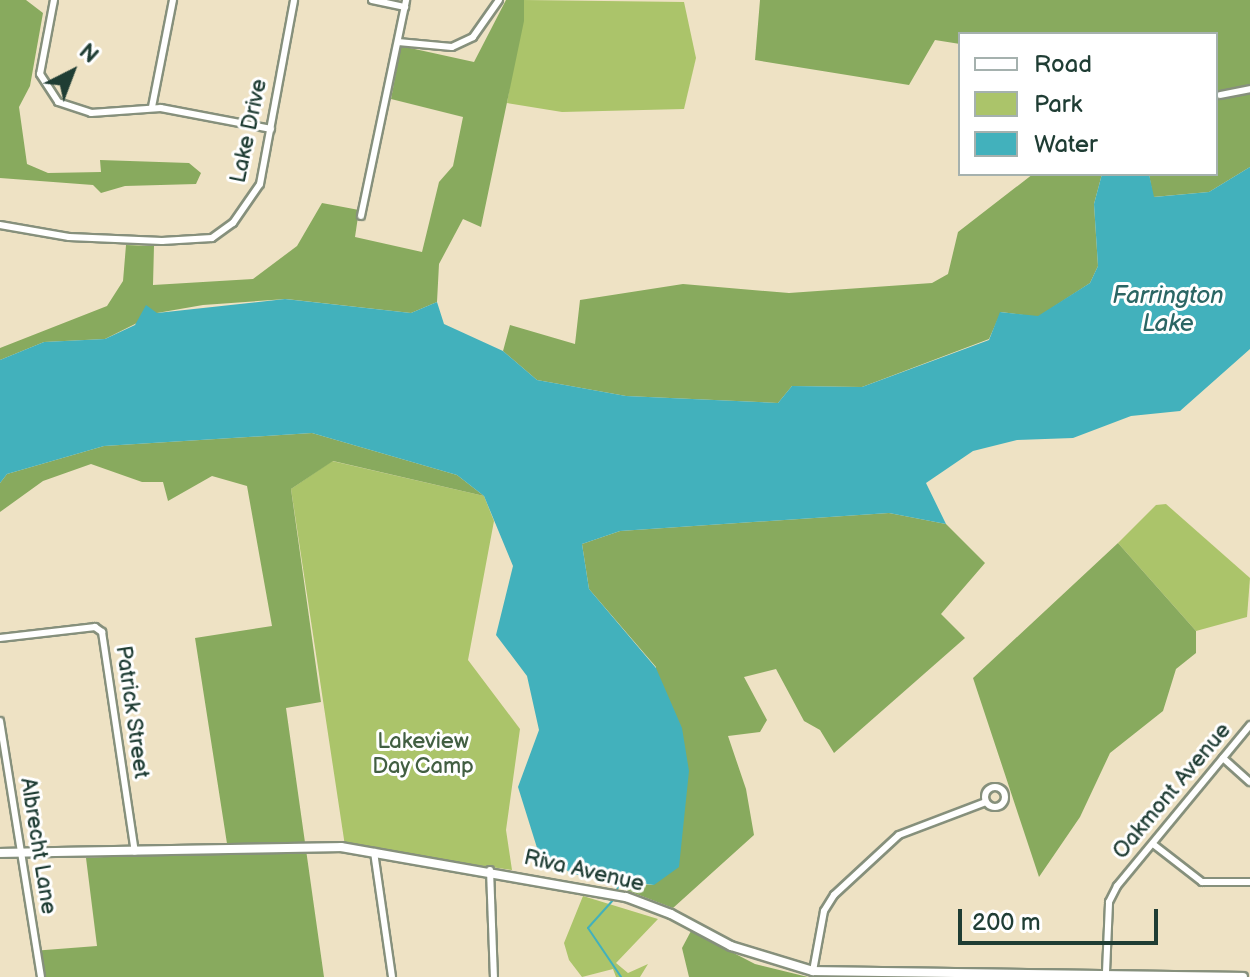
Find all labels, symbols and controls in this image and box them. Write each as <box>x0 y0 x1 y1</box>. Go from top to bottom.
north arrow <box>32 32 112 112</box>
legend <box>958 32 1218 176</box>
text: N <box>73 38 104 69</box>
text: Road <box>1034 50 1092 79</box>
street label: Lake Drive <box>225 77 273 185</box>
text: Park <box>1034 90 1082 119</box>
text: Water <box>1034 130 1098 159</box>
water label: Farrington Lake <box>1112 282 1224 338</box>
street label: Patrick Street <box>110 644 154 780</box>
street label: Oakmont Avenue <box>1107 718 1237 864</box>
park label: Lakeview Day Camp <box>371 728 475 780</box>
street label: Albrecht Lane <box>14 776 62 916</box>
street label: Riva Avenue <box>521 844 647 898</box>
scale bar <box>962 893 1162 943</box>
text: 200 m <box>972 908 1041 937</box>

